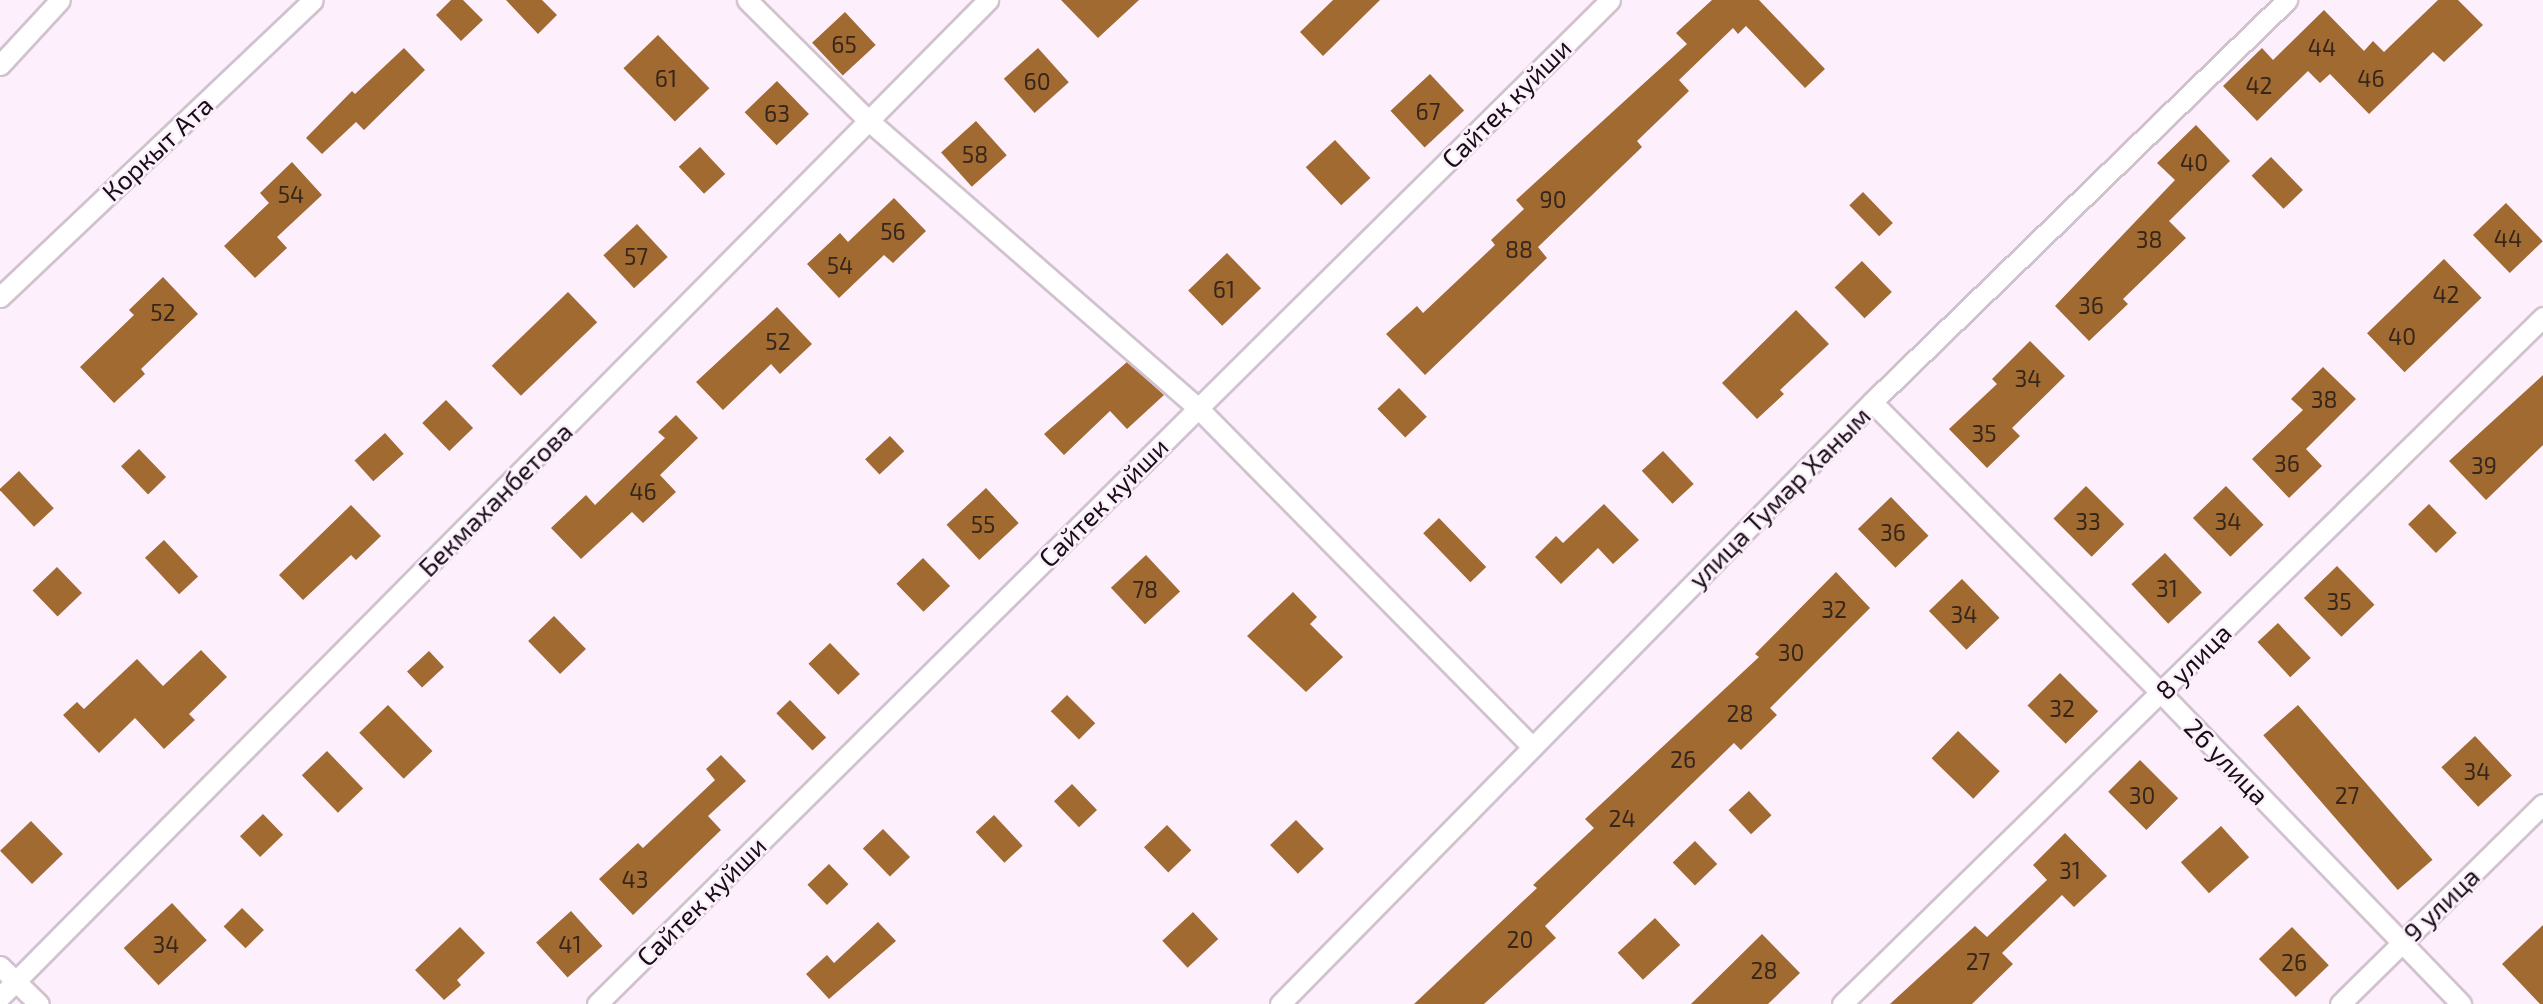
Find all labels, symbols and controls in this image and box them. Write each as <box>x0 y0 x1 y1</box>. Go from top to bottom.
house number: 65 <box>831 30 857 58</box>
street label: Сайтек куйши <box>1435 32 1577 174</box>
house number: 44 <box>2308 33 2336 61</box>
house number: 61 <box>655 64 677 92</box>
house number: 46 <box>2357 64 2385 92</box>
house number: 60 <box>1023 67 1051 95</box>
house number: 42 <box>2245 71 2273 99</box>
street label: Коркыт Ата <box>95 89 219 207</box>
house number: 67 <box>1416 97 1440 125</box>
house number: 63 <box>764 99 790 127</box>
house number: 58 <box>962 140 988 168</box>
house number: 40 <box>2180 148 2208 176</box>
house number: 54 <box>278 180 304 208</box>
house number: 90 <box>1539 185 1567 213</box>
house number: 56 <box>880 217 906 245</box>
house number: 44 <box>2494 224 2522 252</box>
house number: 38 <box>2136 225 2162 253</box>
house number: 88 <box>1505 235 1533 263</box>
house number: 57 <box>624 242 648 270</box>
house number: 54 <box>827 251 853 279</box>
house number: 61 <box>1213 275 1235 303</box>
house number: 42 <box>2432 280 2460 308</box>
house number: 36 <box>2078 291 2104 319</box>
house number: 52 <box>150 298 176 326</box>
house number: 40 <box>2388 322 2416 350</box>
house number: 52 <box>765 327 791 355</box>
house number: 34 <box>2015 364 2041 392</box>
house number: 38 <box>2311 385 2337 413</box>
street label: улица Тумар Ханым <box>1682 400 1876 594</box>
street label: Бекмаханбетова <box>411 415 579 583</box>
house number: 35 <box>1971 419 1997 447</box>
street label: Сайтек куйши <box>1032 431 1174 573</box>
house number: 36 <box>2274 449 2300 477</box>
house number: 39 <box>2471 451 2497 479</box>
house number: 46 <box>629 477 657 505</box>
house number: 33 <box>2075 507 2101 535</box>
house number: 34 <box>2215 507 2241 535</box>
house number: 55 <box>971 510 995 538</box>
house number: 36 <box>1880 518 1906 546</box>
house number: 31 <box>2156 574 2178 602</box>
house number: 78 <box>1132 575 1158 603</box>
house number: 35 <box>2326 587 2352 615</box>
house number: 32 <box>1821 595 1847 623</box>
house number: 34 <box>1951 600 1977 628</box>
street label: 8 улица <box>2149 617 2237 705</box>
house number: 30 <box>1778 638 1804 666</box>
house number: 32 <box>2049 694 2075 722</box>
house number: 28 <box>1727 699 1753 727</box>
street label: 26 улица <box>2178 711 2276 811</box>
house number: 26 <box>1670 745 1696 773</box>
house number: 34 <box>2464 757 2490 785</box>
house number: 30 <box>2129 781 2155 809</box>
house number: 27 <box>2335 781 2359 809</box>
house number: 24 <box>1608 804 1636 832</box>
street label: Сайтек куйши <box>630 830 772 972</box>
house number: 31 <box>2059 856 2081 884</box>
street label: 9 улица <box>2397 860 2485 948</box>
house number: 43 <box>622 865 648 893</box>
house number: 20 <box>1507 925 1533 953</box>
house number: 34 <box>153 930 179 958</box>
house number: 41 <box>558 930 582 958</box>
house number: 27 <box>1966 947 1990 975</box>
house number: 26 <box>2281 948 2307 976</box>
house number: 28 <box>1751 956 1777 984</box>

